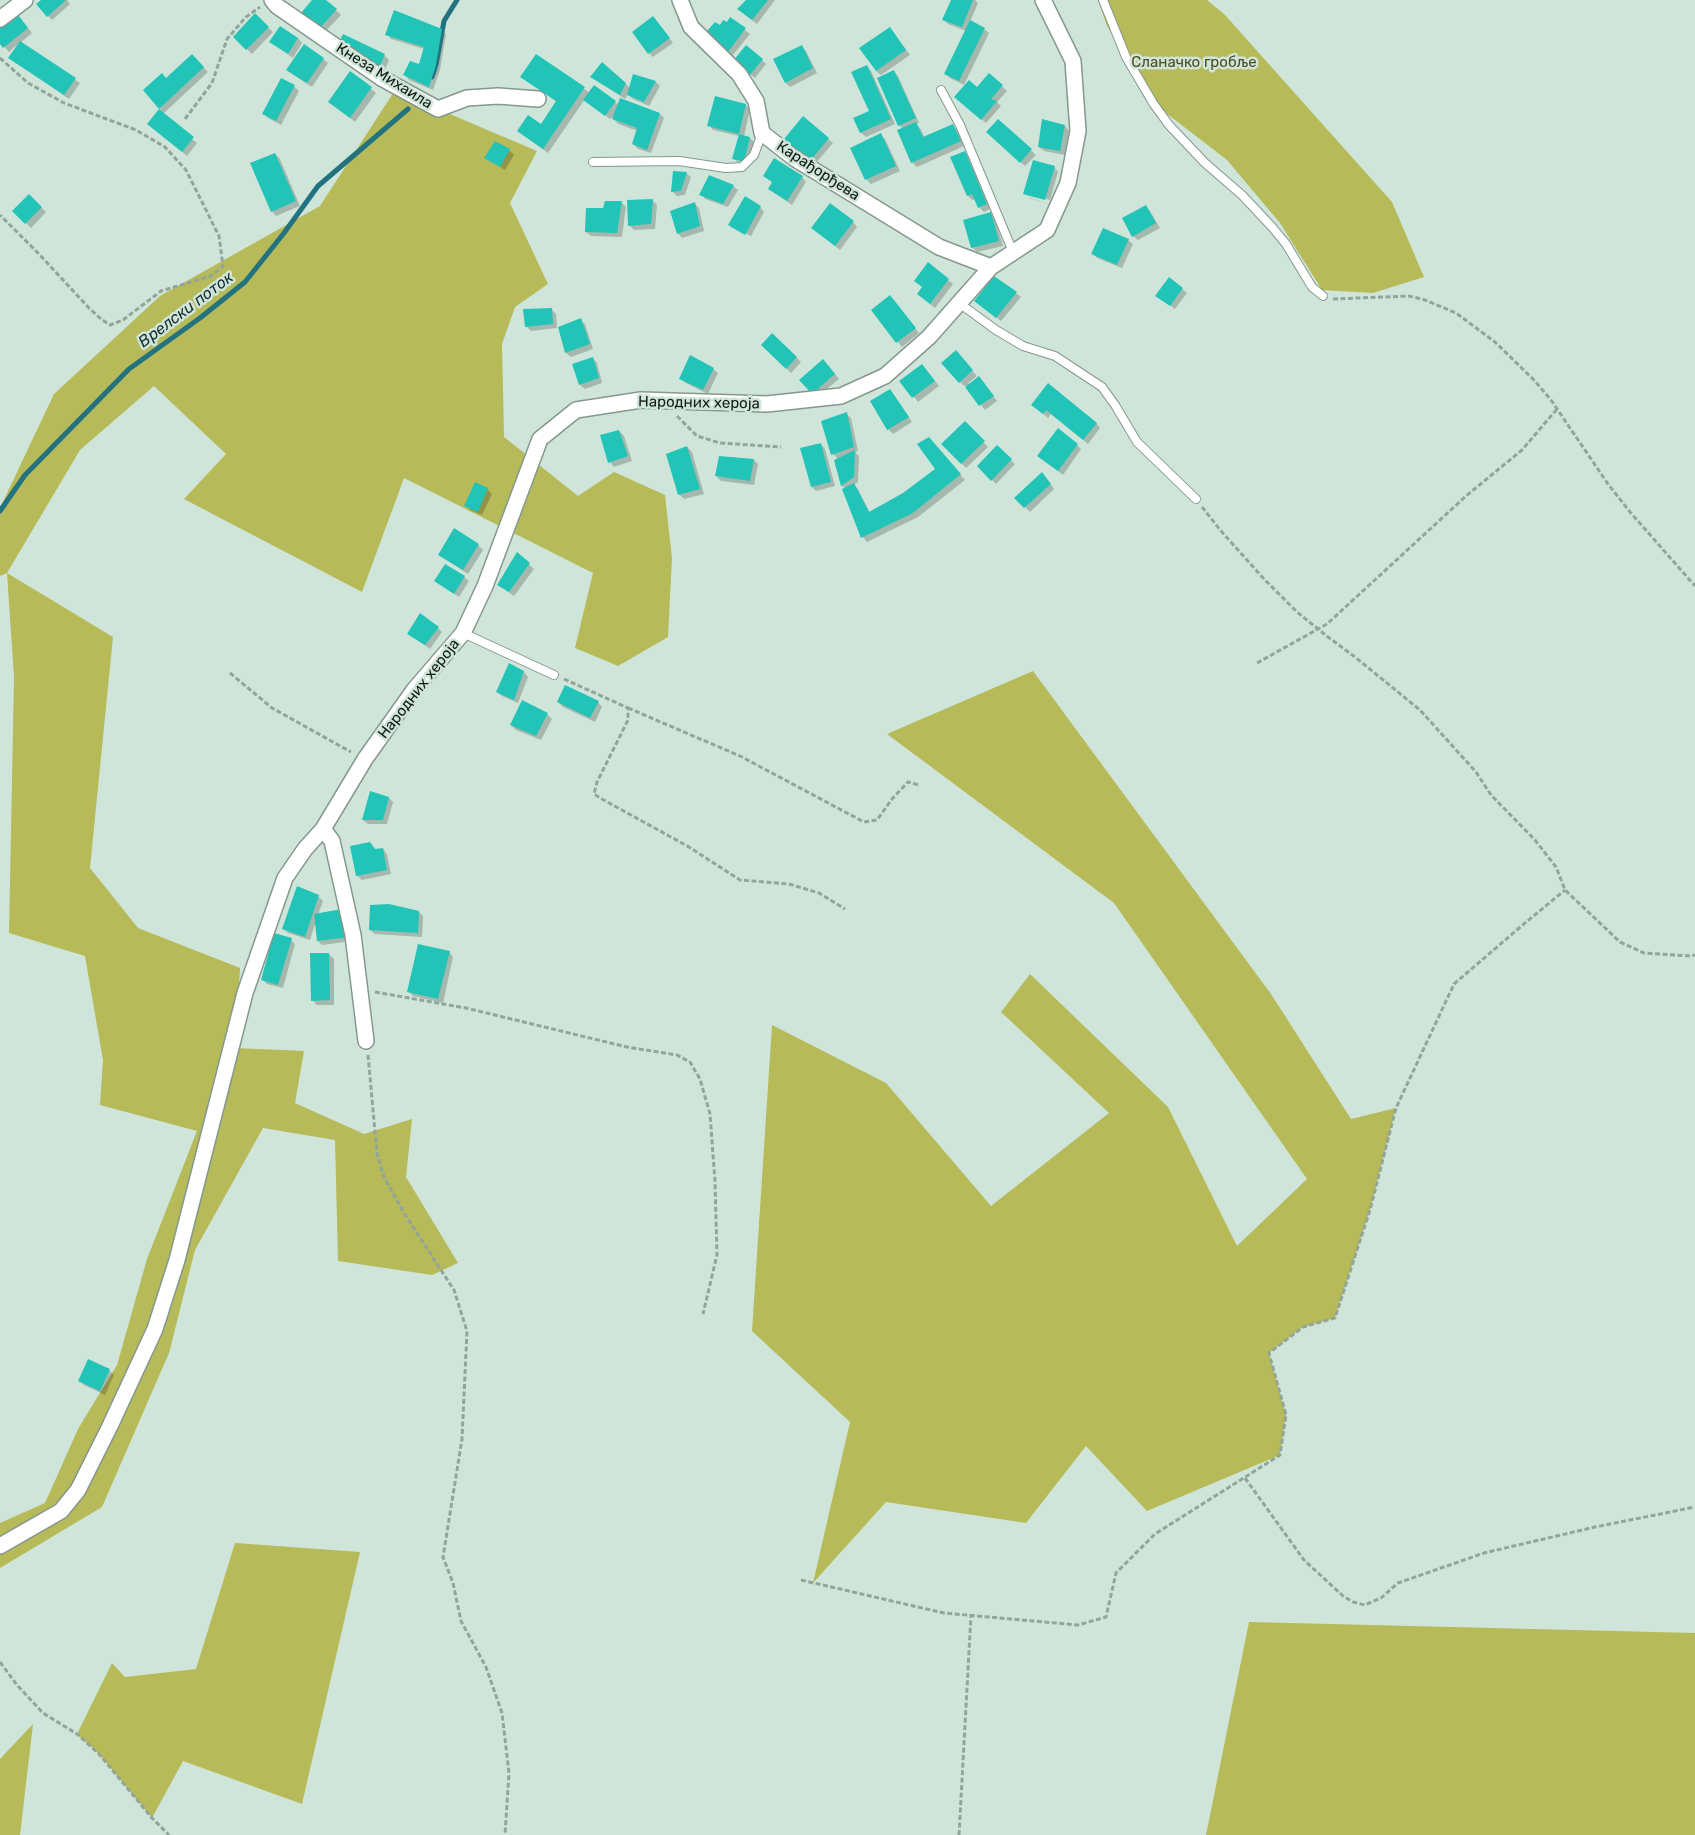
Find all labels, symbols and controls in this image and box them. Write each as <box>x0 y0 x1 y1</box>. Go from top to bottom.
street label: Кнеза Михаила <box>332 39 436 113</box>
park label: Сланачко гробље <box>1131 54 1257 72</box>
street label: Карађорђева <box>773 137 863 205</box>
water label: Врелски поток <box>135 268 237 352</box>
street label: Народних хероја <box>638 393 760 413</box>
street label: Народних хероја <box>374 636 464 742</box>

